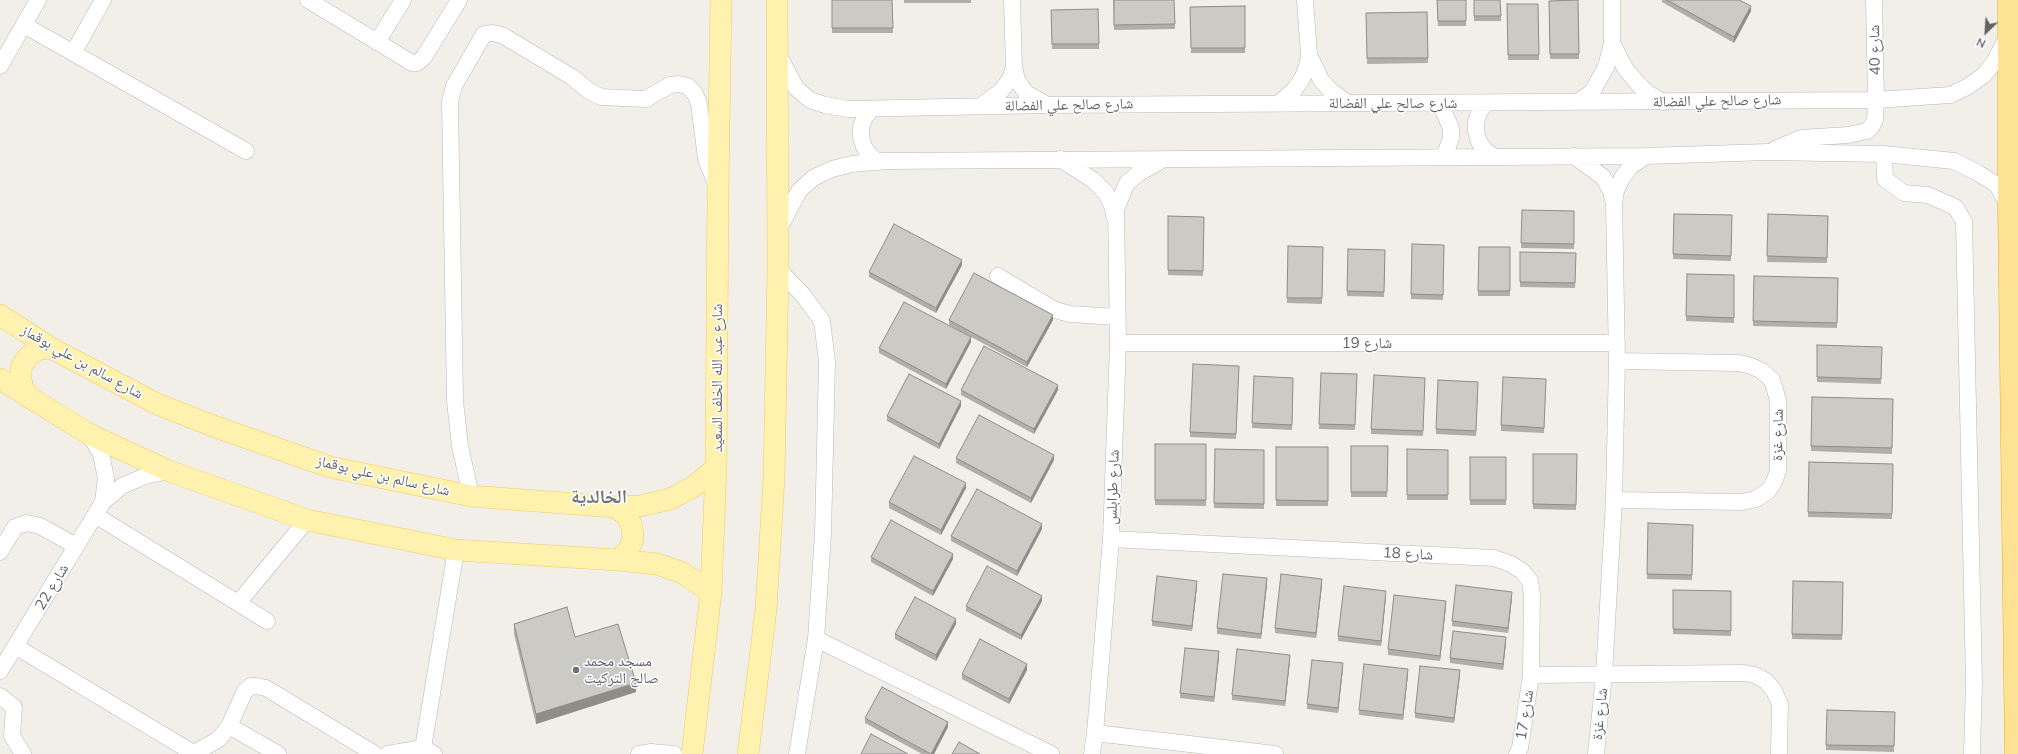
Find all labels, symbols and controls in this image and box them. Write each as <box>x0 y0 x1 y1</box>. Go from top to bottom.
north arrow <box>1966 12 2006 52</box>
street label: شارع 40 <box>1866 25 1884 75</box>
text: N <box>1974 35 1988 51</box>
street label: شارع صالح علي الفضالة <box>1653 91 1781 111</box>
street label: شارع صالح علي الفضالة <box>1329 94 1457 112</box>
street label: شارع صالح علي الفضالة <box>1005 95 1133 115</box>
street label: شارع عبد الله الخلف السعيد <box>708 304 726 452</box>
street label: شارع سالم بن علي بوقماز <box>18 321 146 403</box>
street label: شارع 19 <box>1342 334 1392 352</box>
street label: شارع غزة <box>1769 409 1787 461</box>
street label: شارع طرابلس <box>1103 449 1123 525</box>
street label: شارع سالم بن علي بوقماز <box>314 452 452 500</box>
district label: الخالدية <box>571 486 627 508</box>
street label: شارع 18 <box>1382 544 1434 564</box>
street label: شارع 22 <box>31 561 73 613</box>
place label: مسجد محمد صالح التركيت <box>584 652 659 687</box>
marker: مسجد محمد صالح التركيت <box>571 665 581 675</box>
street label: شارع غزة <box>1588 687 1612 741</box>
street label: شارع 17 <box>1512 689 1538 741</box>

